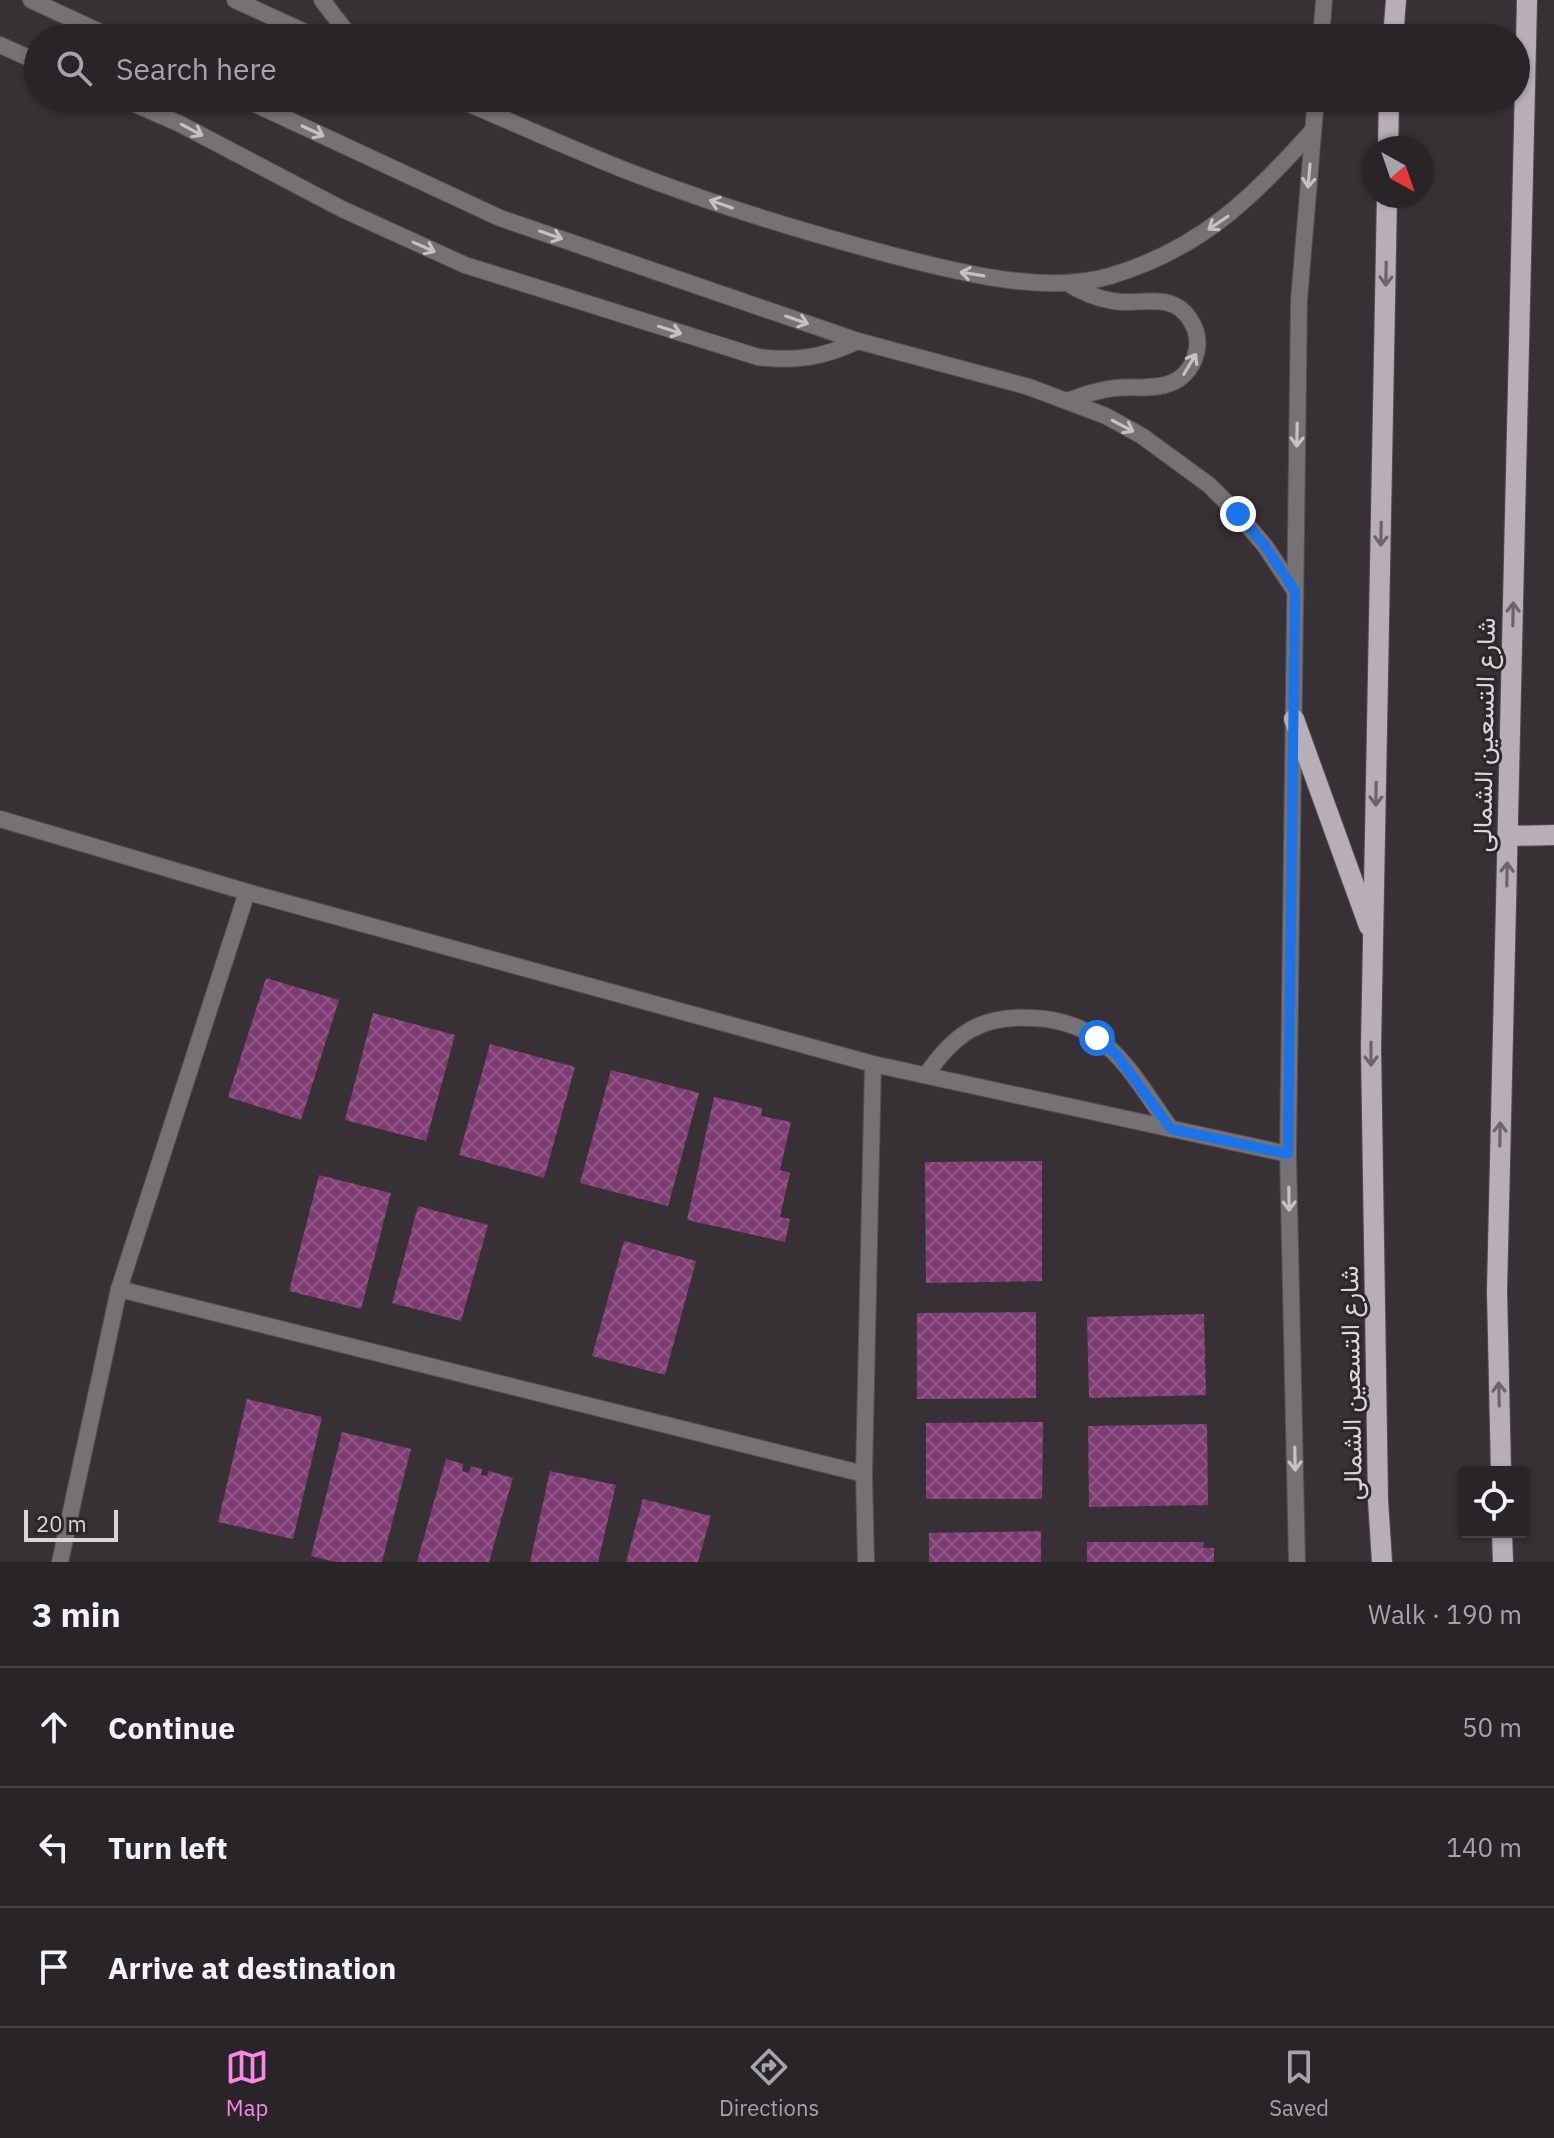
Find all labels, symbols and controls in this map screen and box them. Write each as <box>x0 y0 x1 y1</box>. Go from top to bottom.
search box <box>24 24 1530 112</box>
icon: search <box>52 46 96 90</box>
text: Search here <box>116 49 277 88</box>
one-way arrow <box>179 123 203 139</box>
one-way arrow <box>301 124 325 139</box>
north arrow <box>1362 136 1434 208</box>
one-way arrow <box>1302 162 1317 189</box>
one-way arrow <box>709 196 734 211</box>
one-way arrow <box>1207 215 1229 231</box>
one-way arrow <box>538 229 563 243</box>
one-way arrow <box>411 240 436 255</box>
one-way arrow <box>1378 260 1394 287</box>
one-way arrow <box>960 266 985 281</box>
one-way arrow <box>784 313 809 328</box>
one-way arrow <box>658 323 683 338</box>
one-way arrow <box>1182 353 1198 376</box>
one-way arrow <box>1111 418 1135 434</box>
one-way arrow <box>1290 421 1305 448</box>
route end <box>1220 496 1256 532</box>
one-way arrow <box>1373 520 1389 547</box>
one-way arrow <box>1505 601 1521 628</box>
street label: شارع التسعين الشمالى <box>1464 617 1504 853</box>
one-way arrow <box>1368 780 1384 807</box>
one-way arrow <box>1499 861 1515 888</box>
route start <box>1079 1020 1115 1056</box>
one-way arrow <box>1363 1040 1379 1067</box>
one-way arrow <box>1493 1121 1508 1148</box>
one-way arrow <box>1281 1185 1297 1212</box>
street label: شارع التسعين الشمالى <box>1331 1265 1371 1501</box>
one-way arrow <box>1491 1381 1507 1408</box>
one-way arrow <box>1287 1445 1302 1472</box>
map controls <box>1458 1466 1530 1538</box>
button: locate <box>1458 1466 1530 1538</box>
scale bar <box>24 1506 118 1542</box>
text: 20 m <box>36 1509 87 1538</box>
text: 3 min <box>32 1592 121 1636</box>
text: Walk · 190 m <box>1368 1597 1522 1631</box>
icon: ahead <box>32 1705 76 1749</box>
text: Continue <box>108 1708 235 1747</box>
text: 50 m <box>1462 1710 1522 1744</box>
icon: left <box>32 1825 76 1869</box>
text: Turn left <box>108 1828 227 1867</box>
text: 140 m <box>1446 1830 1522 1864</box>
icon: arrive <box>32 1945 76 1989</box>
text: Arrive at destination <box>108 1948 396 1987</box>
tab: Map <box>225 2045 269 2122</box>
tab: Directions <box>719 2045 819 2122</box>
tab: Saved <box>1269 2045 1329 2122</box>

